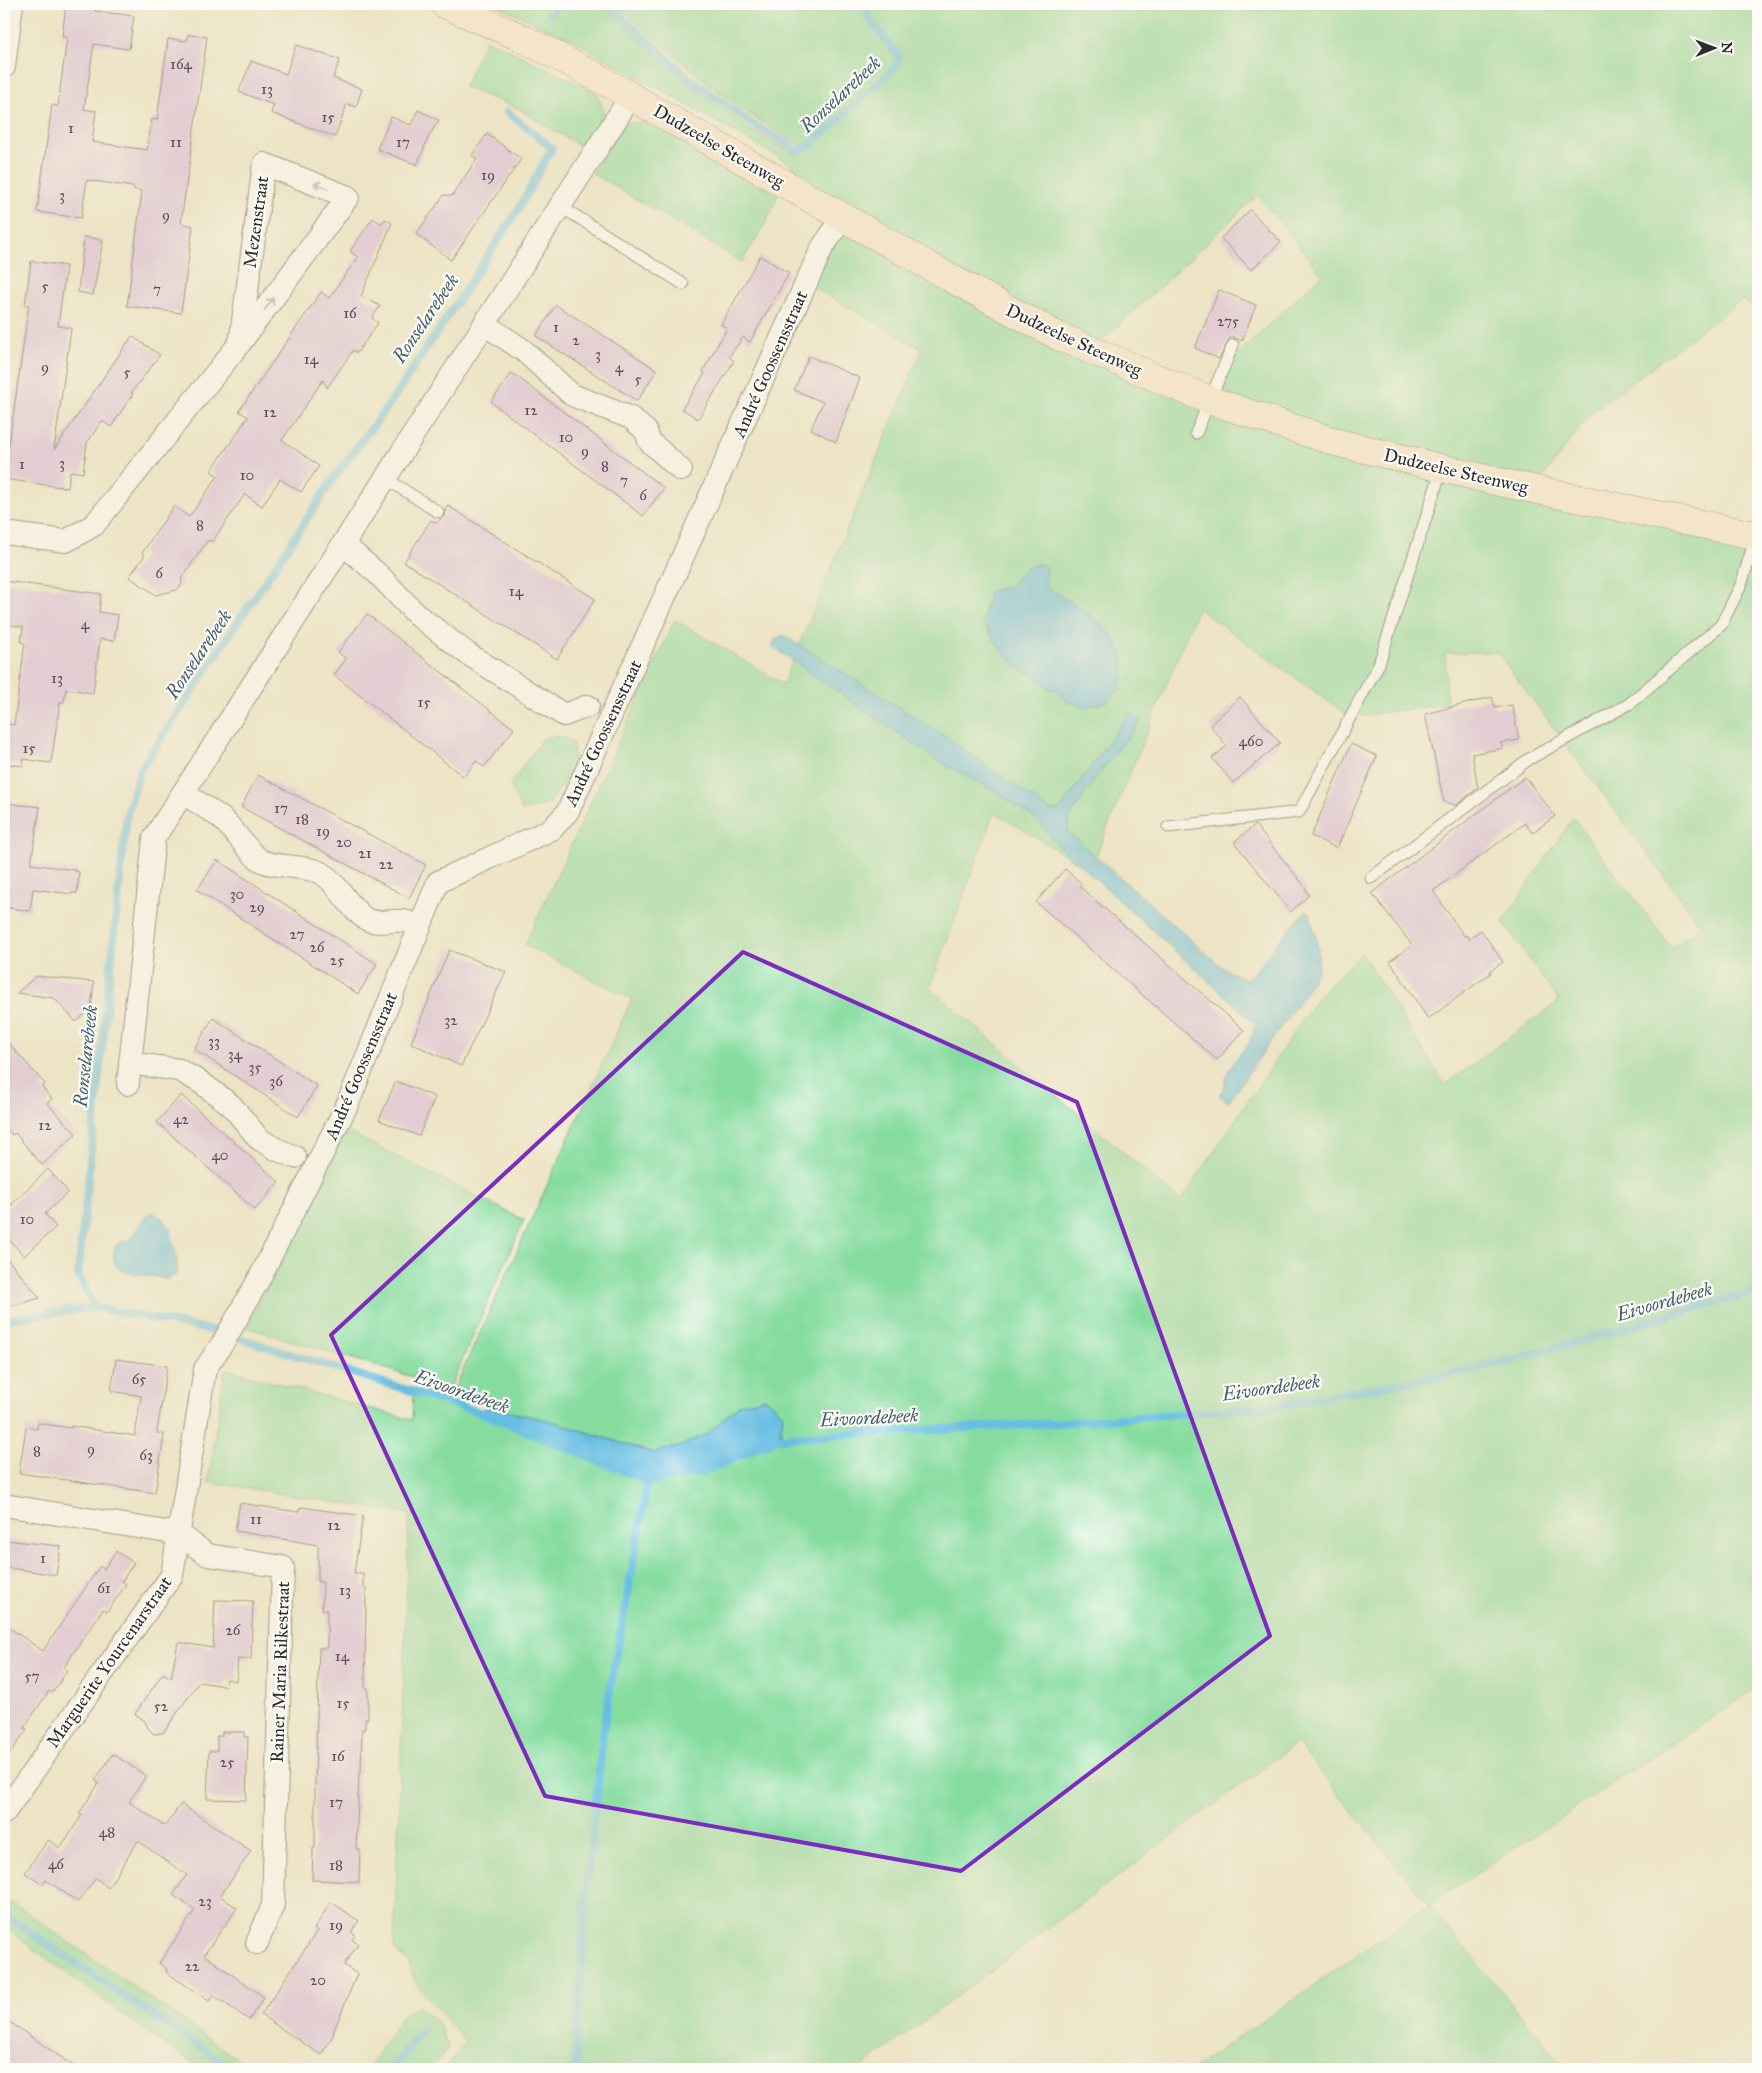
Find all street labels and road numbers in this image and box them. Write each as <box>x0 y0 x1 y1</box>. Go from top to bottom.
street label: Dudzeelse Steenweg <box>649 100 789 194</box>
street label: Mezenstraat <box>239 174 273 269</box>
street label: André Goossensstraat <box>727 286 813 442</box>
street label: Dudzeelse Steenweg <box>1002 299 1146 382</box>
street label: Dudzeelse Steenweg <box>1381 444 1531 499</box>
street label: André Goossensstraat <box>559 656 647 810</box>
street label: André Goossensstraat <box>319 988 402 1144</box>
street label: Marguerite Yourcenarstraat <box>41 1572 178 1752</box>
street label: Rainer Maria Rilkestraat <box>266 1580 294 1763</box>

